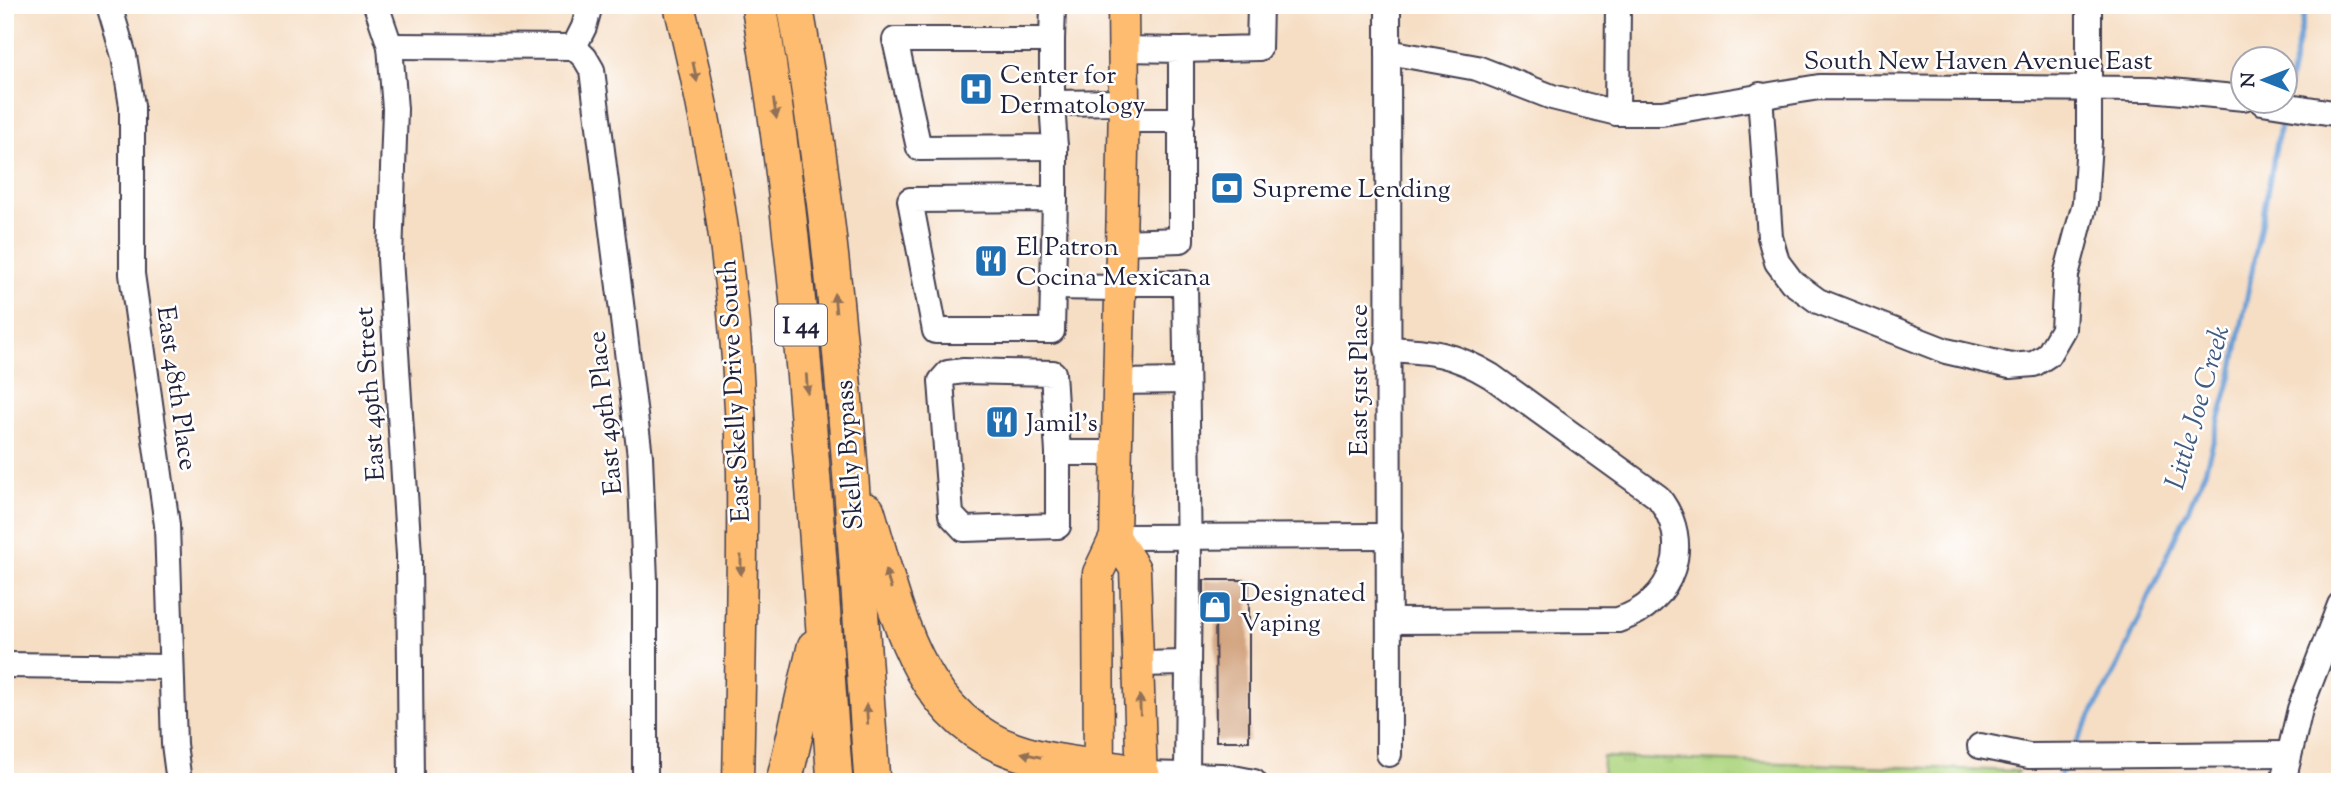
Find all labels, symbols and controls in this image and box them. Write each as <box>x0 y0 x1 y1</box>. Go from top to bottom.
street label: South New Haven Avenue East <box>1804 44 2152 81</box>
north arrow <box>2230 46 2300 116</box>
place label: Center for Dermatology <box>1000 58 1146 125</box>
one-way arrow <box>689 61 700 83</box>
hospital icon: Center for Dermatology <box>957 70 995 108</box>
text: N <box>2236 72 2263 88</box>
one-way arrow <box>770 99 781 121</box>
bank icon: Supreme Lending <box>1208 169 1246 207</box>
place label: Supreme Lending <box>1252 172 1450 209</box>
place label: El Patron Cocina Mexicana <box>1016 230 1210 297</box>
restaurant icon: El Patron Cocina Mexicana <box>972 242 1010 280</box>
street label: East Skelly Drive South <box>710 258 761 523</box>
one-way arrow <box>830 292 841 314</box>
street label: East 48th Place <box>146 304 205 473</box>
road number: I 44 <box>775 304 827 346</box>
street label: East 51st Place <box>1342 304 1379 456</box>
street label: East 49th Street <box>347 305 396 482</box>
water label: Little Joe Creek <box>2156 321 2242 495</box>
street label: East 49th Place <box>579 329 633 497</box>
one-way arrow <box>802 373 813 395</box>
street label: Skelly Bypass <box>827 379 874 531</box>
restaurant icon: Jamil's <box>983 403 1021 441</box>
place label: Jamil's <box>1024 406 1098 443</box>
one-way arrow <box>735 555 747 577</box>
one-way arrow <box>882 568 893 589</box>
place label: Designated Vaping <box>1240 576 1366 643</box>
shop icon: Designated Vaping <box>1196 588 1234 626</box>
one-way arrow <box>1134 694 1145 716</box>
one-way arrow <box>861 702 872 724</box>
one-way arrow <box>1020 749 1042 760</box>

